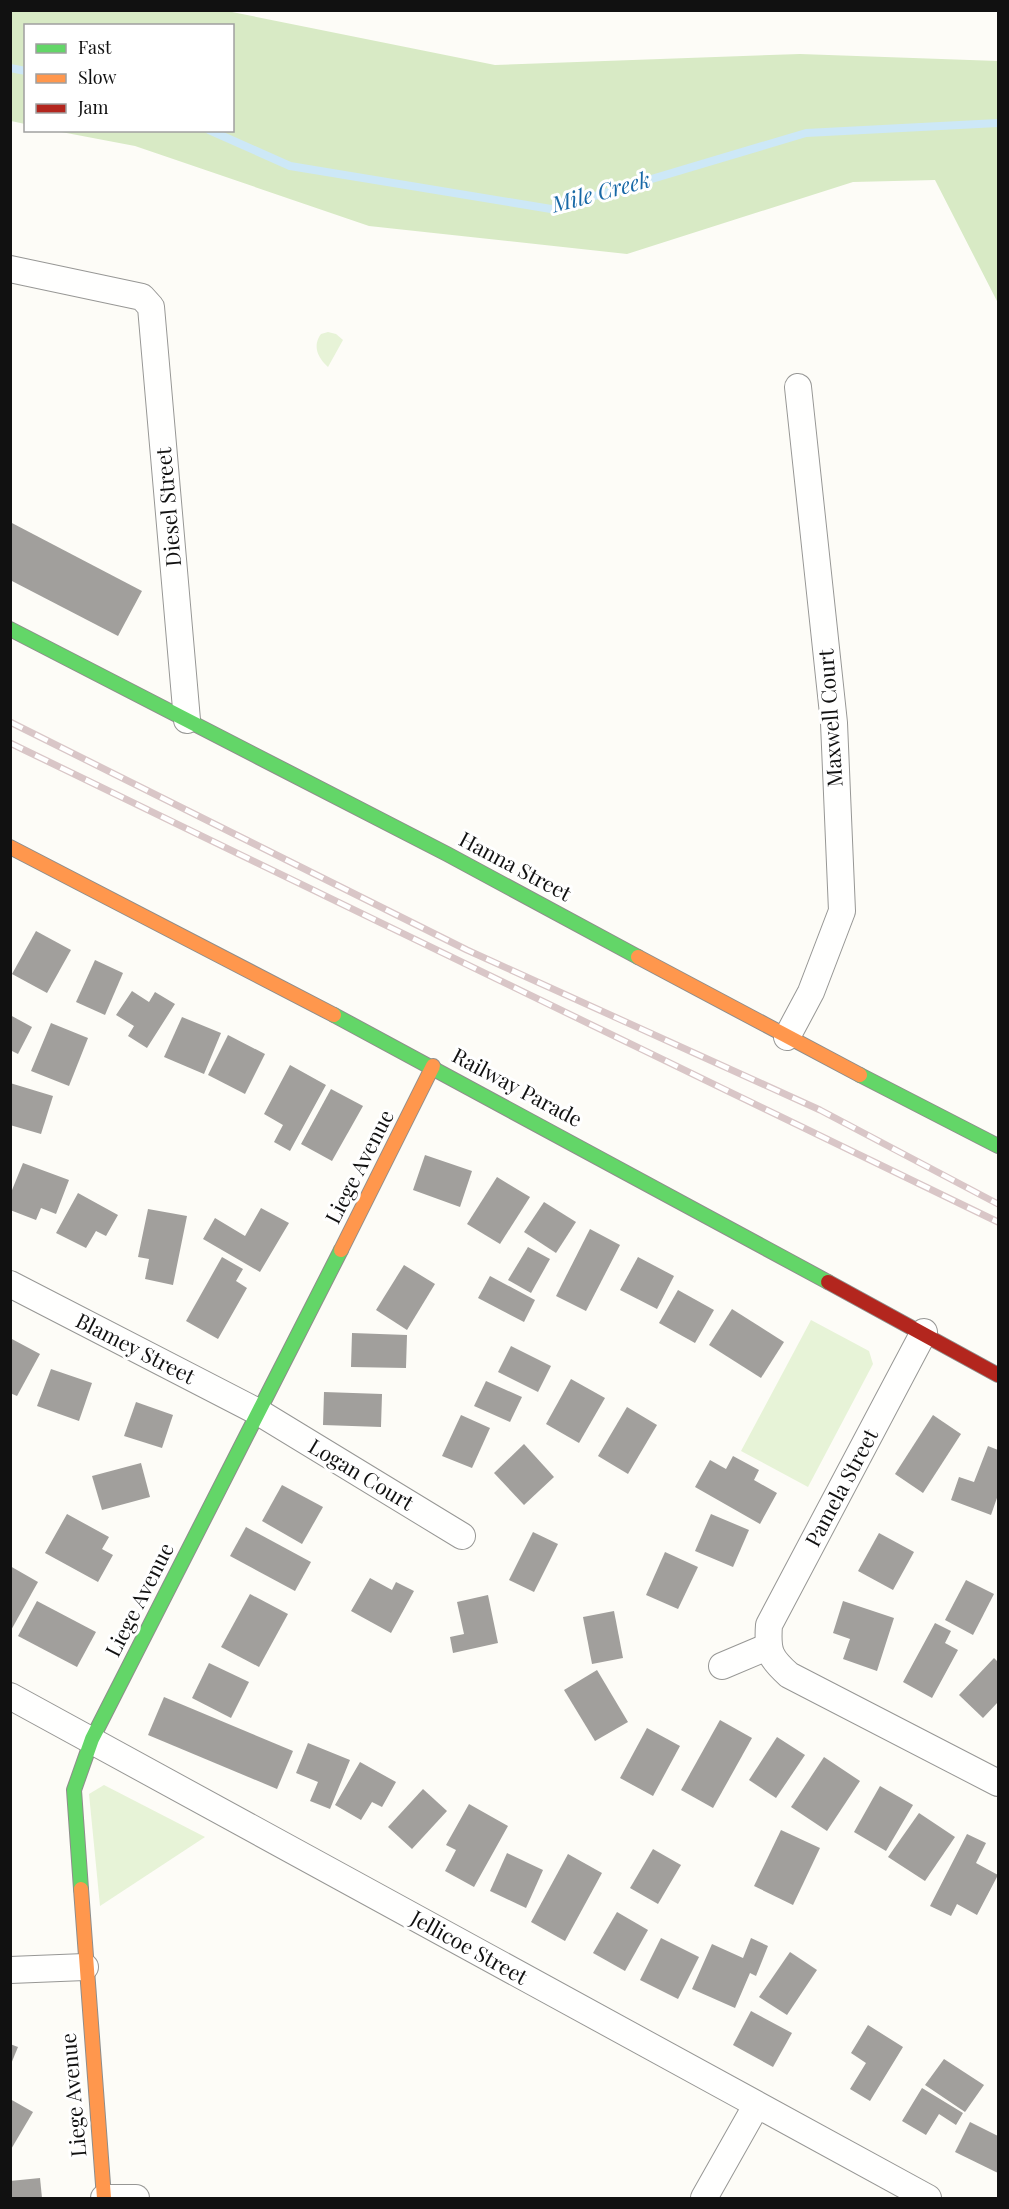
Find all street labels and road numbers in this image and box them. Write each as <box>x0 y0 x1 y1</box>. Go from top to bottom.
street label: Diesel Street <box>148 446 186 568</box>
street label: Maxwell Court <box>810 648 848 788</box>
street label: Hanna Street <box>455 824 577 907</box>
street label: Railway Parade <box>448 1040 588 1132</box>
street label: Liege Avenue <box>317 1104 399 1228</box>
street label: Blamey Street <box>72 1305 201 1389</box>
street label: Pamela Street <box>797 1423 883 1551</box>
street label: Logan Court <box>304 1431 420 1516</box>
street label: Liege Avenue <box>97 1537 179 1661</box>
street label: Jellicoe Street <box>406 1902 534 1990</box>
street label: Liege Avenue <box>53 2032 91 2158</box>

